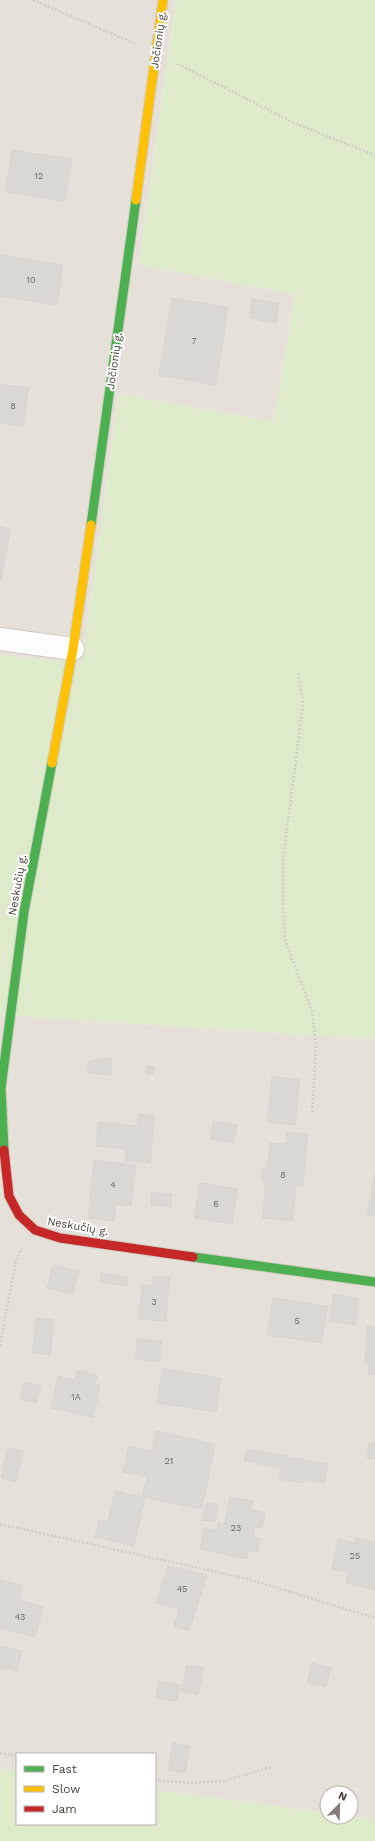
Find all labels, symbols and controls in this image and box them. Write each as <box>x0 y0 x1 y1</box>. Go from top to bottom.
street label: Jočionių g. <box>148 11 169 69</box>
house number: 12 <box>35 171 43 181</box>
house number: 10 <box>26 275 36 285</box>
street label: Jočionių g. <box>104 332 125 390</box>
house number: 7 <box>191 336 197 346</box>
house number: 8 <box>10 401 16 411</box>
street label: Neskučių g. <box>6 854 29 917</box>
house number: 8 <box>280 1170 286 1180</box>
house number: 4 <box>110 1180 116 1190</box>
house number: 6 <box>213 1199 219 1209</box>
street label: Neskučių g. <box>46 1215 109 1238</box>
house number: 3 <box>151 1297 157 1307</box>
house number: 5 <box>294 1316 300 1326</box>
house number: 1A <box>71 1392 81 1402</box>
house number: 21 <box>165 1456 173 1466</box>
house number: 23 <box>231 1523 241 1533</box>
house number: 25 <box>350 1551 360 1561</box>
house number: 45 <box>177 1584 187 1594</box>
house number: 43 <box>15 1612 25 1622</box>
legend <box>16 1753 156 1825</box>
text: Fast <box>52 1762 77 1776</box>
text: Slow <box>52 1782 80 1796</box>
north arrow <box>319 1785 359 1825</box>
text: N <box>336 1789 349 1804</box>
text: Jam <box>52 1802 77 1816</box>

